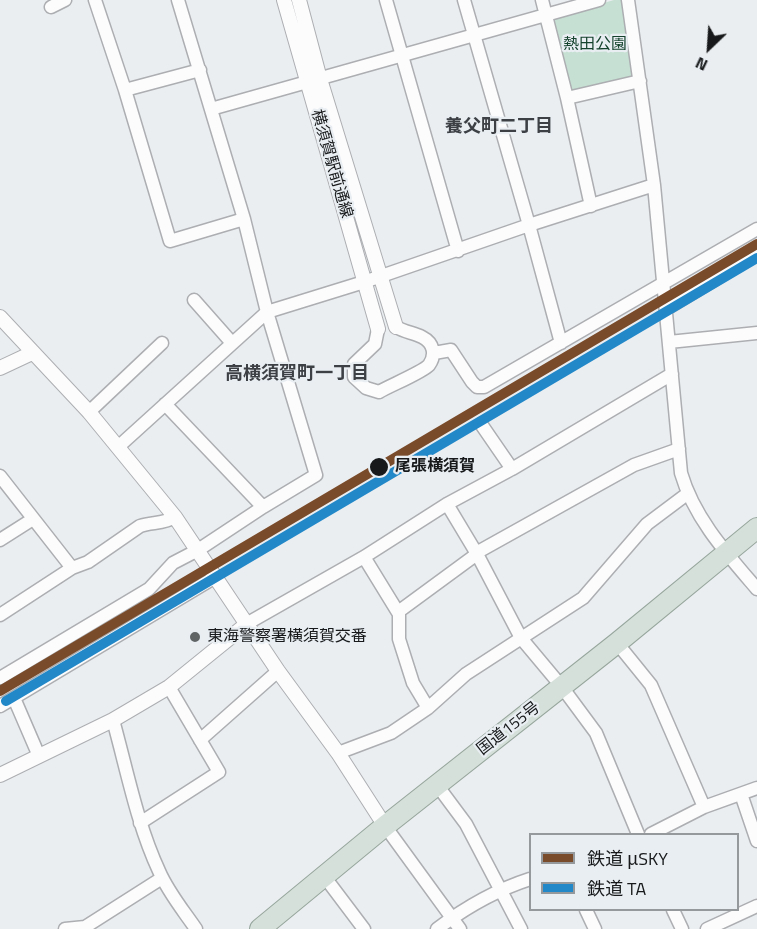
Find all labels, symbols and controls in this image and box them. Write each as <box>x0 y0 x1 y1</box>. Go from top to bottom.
north arrow <box>679 18 739 78</box>
park label: 熱田公園 <box>563 35 627 55</box>
text: N <box>691 51 711 78</box>
street label: 横須賀駅前通線 <box>306 108 356 220</box>
district label: 養父町二丁目 <box>445 117 553 139</box>
district label: 高横須賀町一丁目 <box>225 364 369 386</box>
marker: 尾張横須賀 <box>368 456 390 478</box>
place label: 尾張横須賀 <box>395 457 475 477</box>
place label: 東海警察署横須賀交番 <box>207 627 367 647</box>
marker: 東海警察署横須賀交番 <box>188 630 202 644</box>
street label: 国道155号 <box>474 698 544 760</box>
legend <box>529 833 739 911</box>
text: 鉄道 μSKY <box>587 845 668 872</box>
text: 鉄道 TA <box>587 875 646 902</box>

